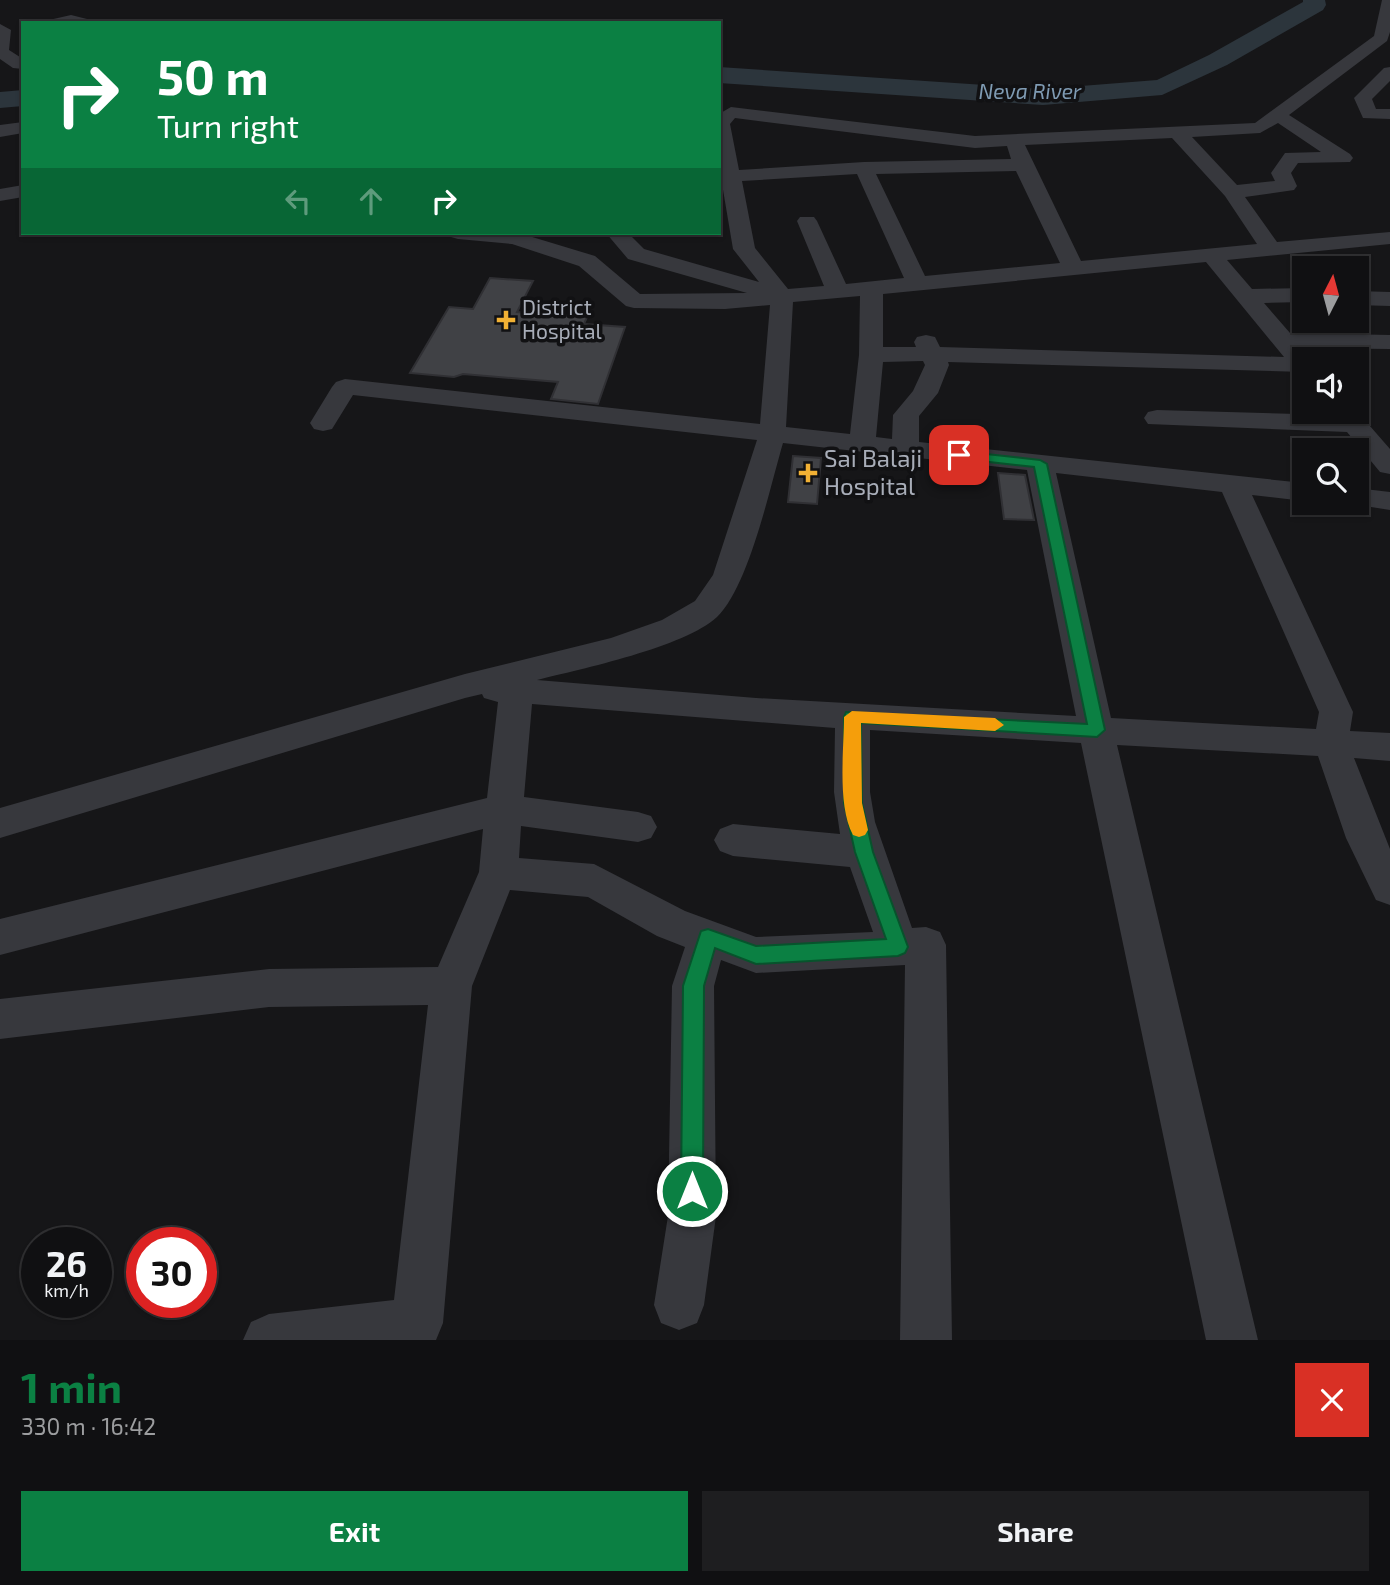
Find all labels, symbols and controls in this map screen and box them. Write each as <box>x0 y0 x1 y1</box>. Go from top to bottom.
text: 50 m <box>157 46 269 105</box>
icon: right <box>42 49 133 140</box>
water label: Neva River <box>979 78 1082 103</box>
text: Turn right <box>157 106 299 144</box>
icon: left <box>279 182 317 220</box>
icon: ahead <box>352 182 390 220</box>
icon: right <box>425 182 463 220</box>
north arrow <box>1292 256 1368 332</box>
map controls <box>1292 256 1369 515</box>
place label: District Hospital <box>522 294 603 343</box>
marker: District Hospital <box>496 310 516 330</box>
button: sound <box>1292 347 1369 424</box>
pin <box>929 425 989 485</box>
icon: arrive <box>940 436 978 474</box>
button: search <box>1292 438 1369 515</box>
place label: Sai Balaji Hospital <box>824 443 922 500</box>
marker: Sai Balaji Hospital <box>798 463 818 483</box>
position arrow <box>655 1154 729 1228</box>
speed limit sign: 30 <box>126 1227 217 1318</box>
text: 26 <box>46 1242 87 1284</box>
text: km/h <box>44 1279 89 1301</box>
text: 1 min <box>21 1361 122 1411</box>
button: close <box>1295 1363 1369 1437</box>
text: 330 m · 16:42 <box>21 1412 156 1440</box>
button: Exit <box>21 1491 688 1571</box>
button: Share <box>702 1491 1369 1571</box>

